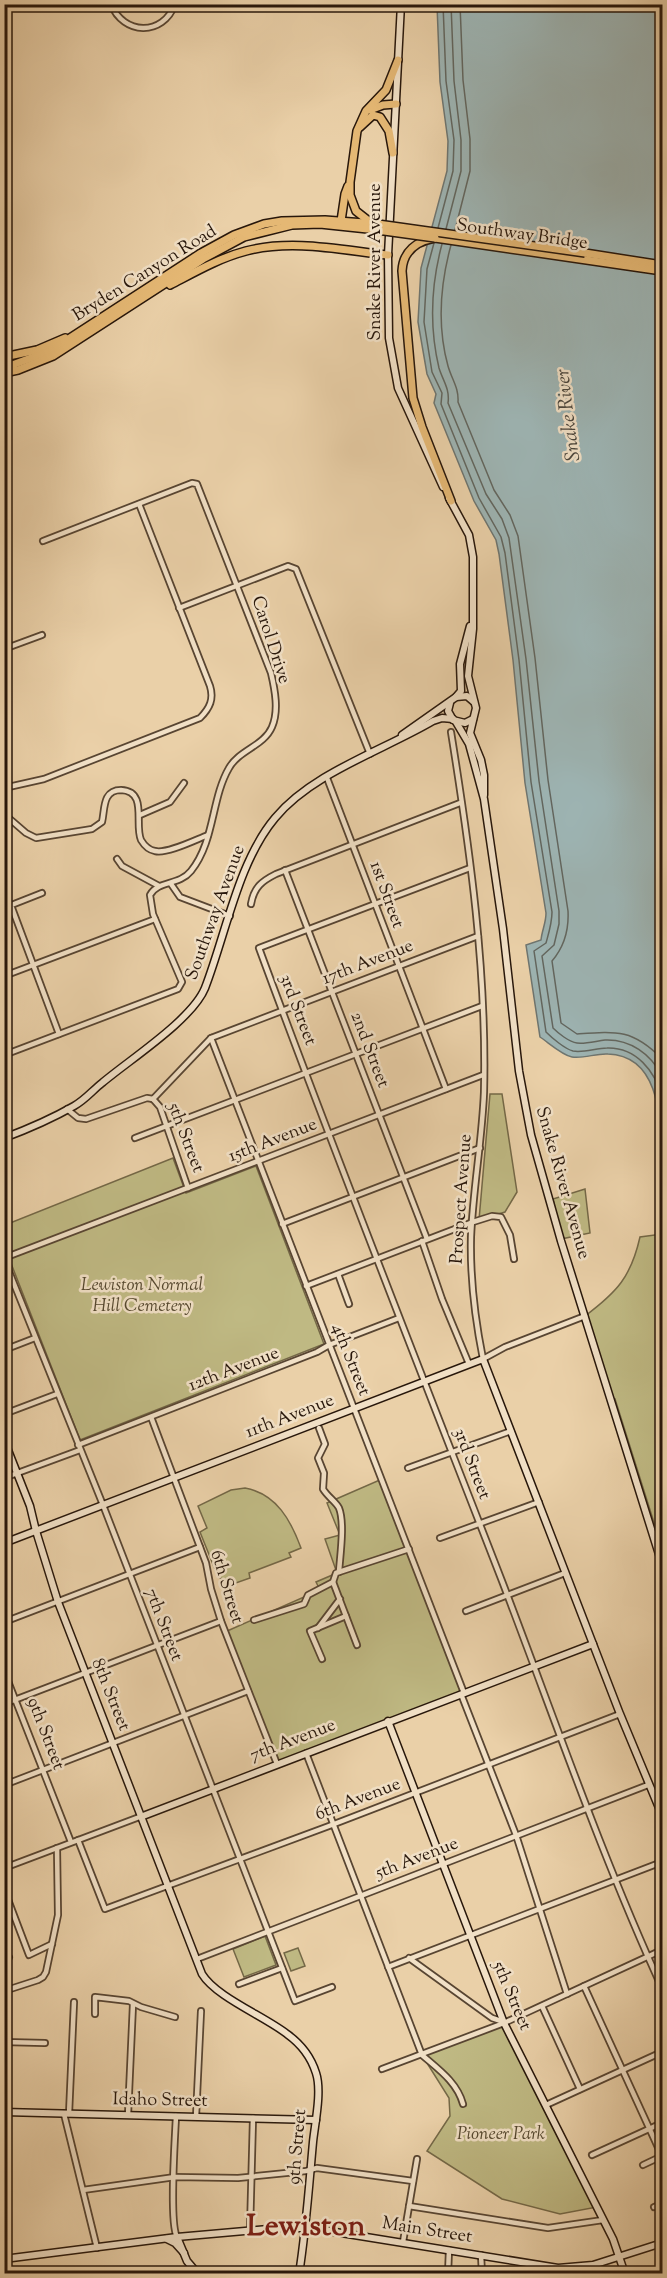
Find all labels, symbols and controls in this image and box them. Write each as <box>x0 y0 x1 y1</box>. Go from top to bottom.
street label: Snake River Avenue <box>363 183 389 341</box>
street label: Southway Bridge <box>455 213 589 257</box>
street label: Bryden Canyon Road <box>68 219 222 329</box>
water label: Snake River <box>549 367 589 463</box>
street label: Carol Drive <box>244 593 296 687</box>
street label: Southway Avenue <box>180 842 252 984</box>
street label: 1st Street <box>362 858 410 932</box>
street label: 17th Avenue <box>319 934 417 992</box>
street label: 3rd Street <box>272 971 322 1049</box>
street label: 2nd Street <box>343 1008 395 1092</box>
street label: 5th Street <box>159 1098 210 1177</box>
street label: Snake River Avenue <box>528 1104 596 1262</box>
street label: 15th Avenue <box>225 1112 321 1170</box>
street label: Prospect Avenue <box>444 1133 480 1265</box>
park label: Lewiston Normal Hill Cemetery <box>81 1273 203 1320</box>
street label: 4th Street <box>324 1320 376 1400</box>
street label: 12th Avenue <box>185 1341 283 1399</box>
street label: 11th Avenue <box>242 1388 338 1446</box>
street label: 3rd Street <box>446 1425 496 1503</box>
street label: 6th Street <box>202 1547 250 1627</box>
street label: 7th Street <box>137 1585 189 1665</box>
street label: 8th Street <box>84 1655 136 1735</box>
street label: 9th Street <box>19 1694 71 1774</box>
street label: 7th Avenue <box>246 1713 340 1769</box>
street label: 6th Avenue <box>312 1772 404 1828</box>
street label: 5th Avenue <box>371 1831 462 1887</box>
street label: 5th Street <box>484 1956 537 2035</box>
street label: Idaho Street <box>112 2087 208 2115</box>
street label: 9th Street <box>282 2108 314 2186</box>
park label: Pioneer Park <box>457 2122 545 2148</box>
district label: Lewiston <box>247 2206 366 2249</box>
street label: Main Street <box>380 2211 474 2251</box>

